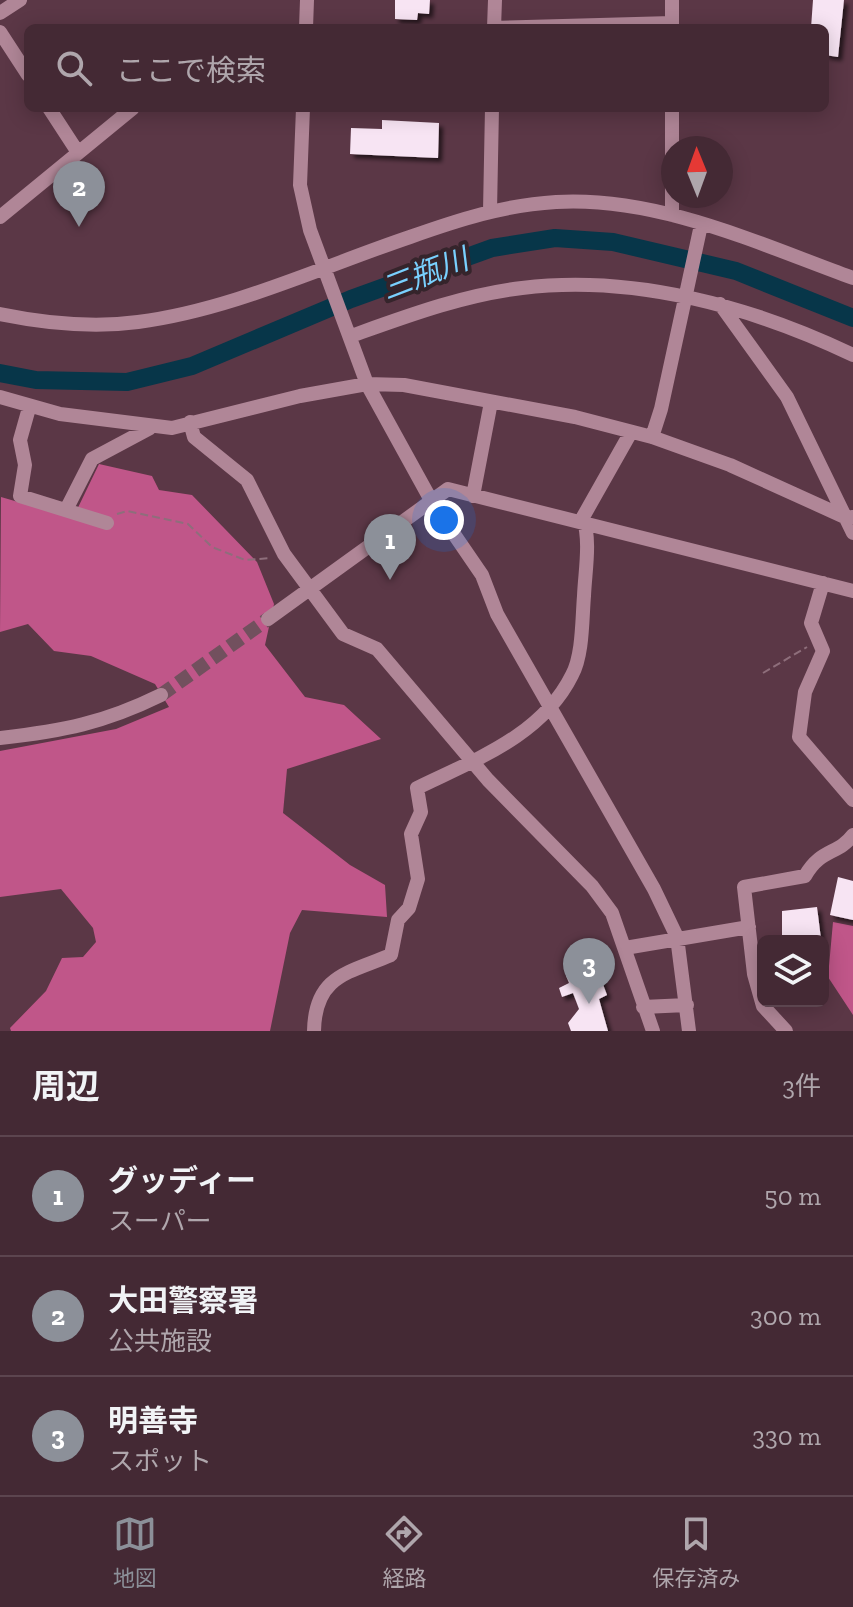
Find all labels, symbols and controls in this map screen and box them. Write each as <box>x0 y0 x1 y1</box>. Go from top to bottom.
search box <box>24 24 829 112</box>
icon: search <box>52 46 96 90</box>
text: ここで検索 <box>116 53 266 89</box>
north arrow <box>661 136 733 208</box>
pin: 2 <box>53 161 105 227</box>
water label: 三瓶川 <box>377 240 476 307</box>
your location <box>424 500 464 540</box>
pin: 1 <box>364 514 416 580</box>
map controls <box>757 935 829 1007</box>
button: layers <box>757 935 829 1007</box>
pin: 3 <box>563 938 615 1004</box>
text: 周辺 <box>32 1066 100 1107</box>
text: 3件 <box>782 1070 821 1102</box>
text: グッディー <box>108 1163 256 1199</box>
text: 1 <box>53 1180 63 1212</box>
text: 50 m <box>764 1180 821 1212</box>
text: スーパー <box>108 1205 212 1237</box>
text: 大田警察署 <box>108 1283 258 1319</box>
text: 2 <box>51 1300 65 1332</box>
text: 300 m <box>750 1300 821 1332</box>
text: 公共施設 <box>108 1325 212 1357</box>
text: 明善寺 <box>108 1403 198 1439</box>
text: 3 <box>51 1420 65 1452</box>
text: 330 m <box>752 1420 821 1452</box>
text: スポット <box>108 1445 212 1477</box>
tab: 地図 <box>113 1512 157 1592</box>
tab: 経路 <box>382 1512 426 1592</box>
tab: 保存済み <box>652 1512 740 1592</box>

